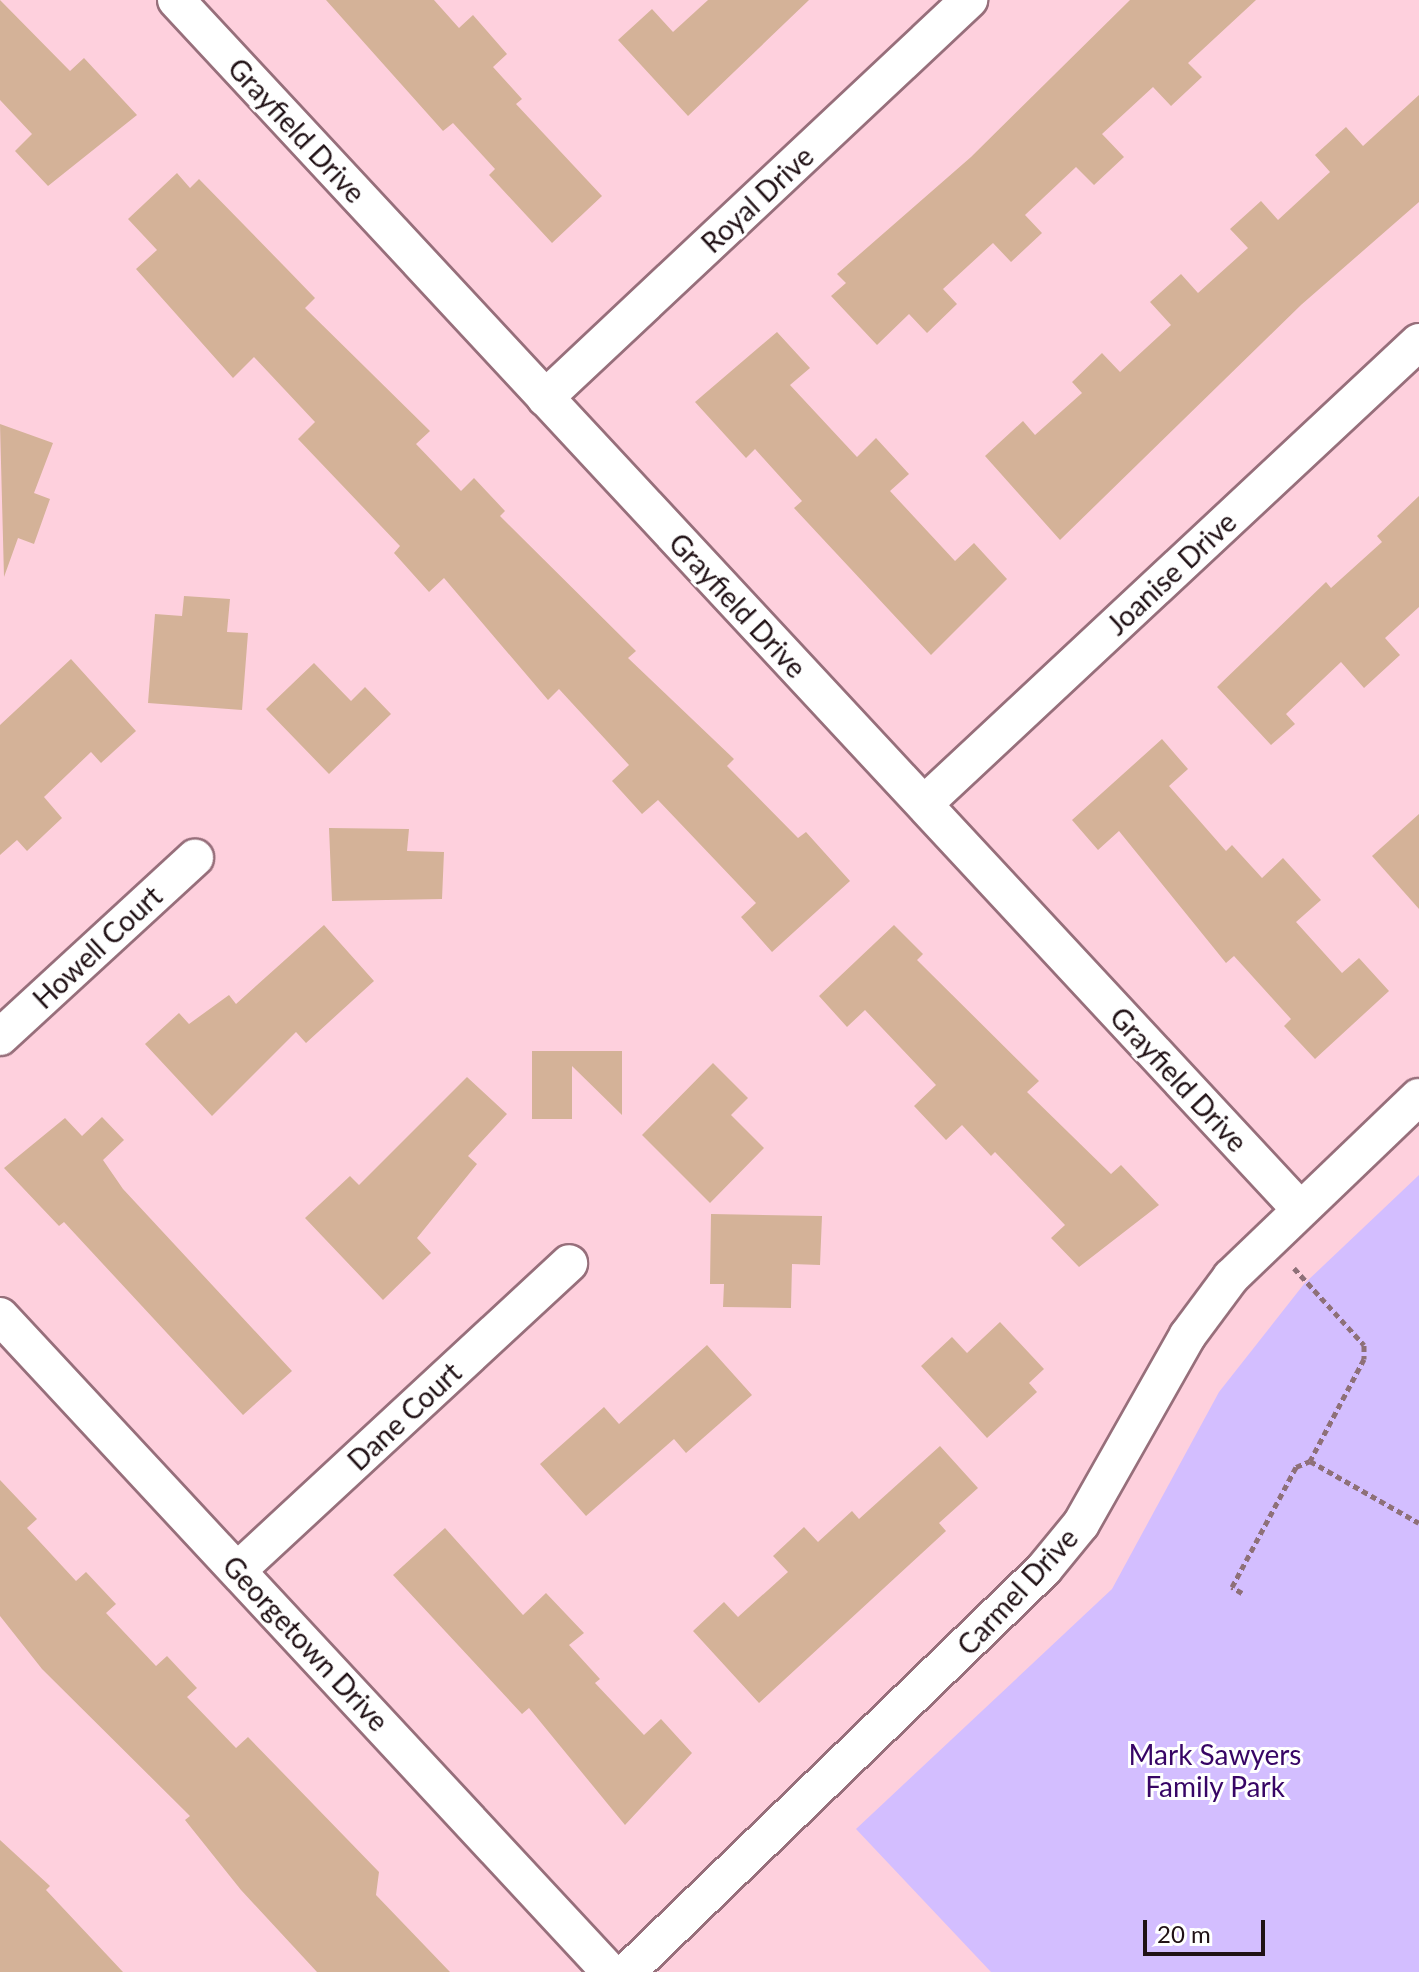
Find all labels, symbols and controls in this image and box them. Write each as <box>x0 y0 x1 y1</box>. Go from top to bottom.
street label: Grayfield Drive <box>222 51 372 209</box>
street label: Royal Drive <box>694 139 820 259</box>
street label: Joanise Drive <box>1099 505 1243 641</box>
street label: Grayfield Drive <box>663 526 813 684</box>
street label: Howell Court <box>26 879 168 1015</box>
street label: Grayfield Drive <box>1104 1000 1254 1158</box>
street label: Dane Court <box>340 1355 468 1477</box>
street label: Carmel Drive <box>950 1521 1084 1661</box>
street label: Georgetown Drive <box>216 1549 396 1737</box>
park label: Mark Sawyers Family Park <box>1129 1737 1301 1803</box>
scale bar <box>1147 1904 1269 1954</box>
text: 20 m <box>1157 1919 1211 1948</box>

